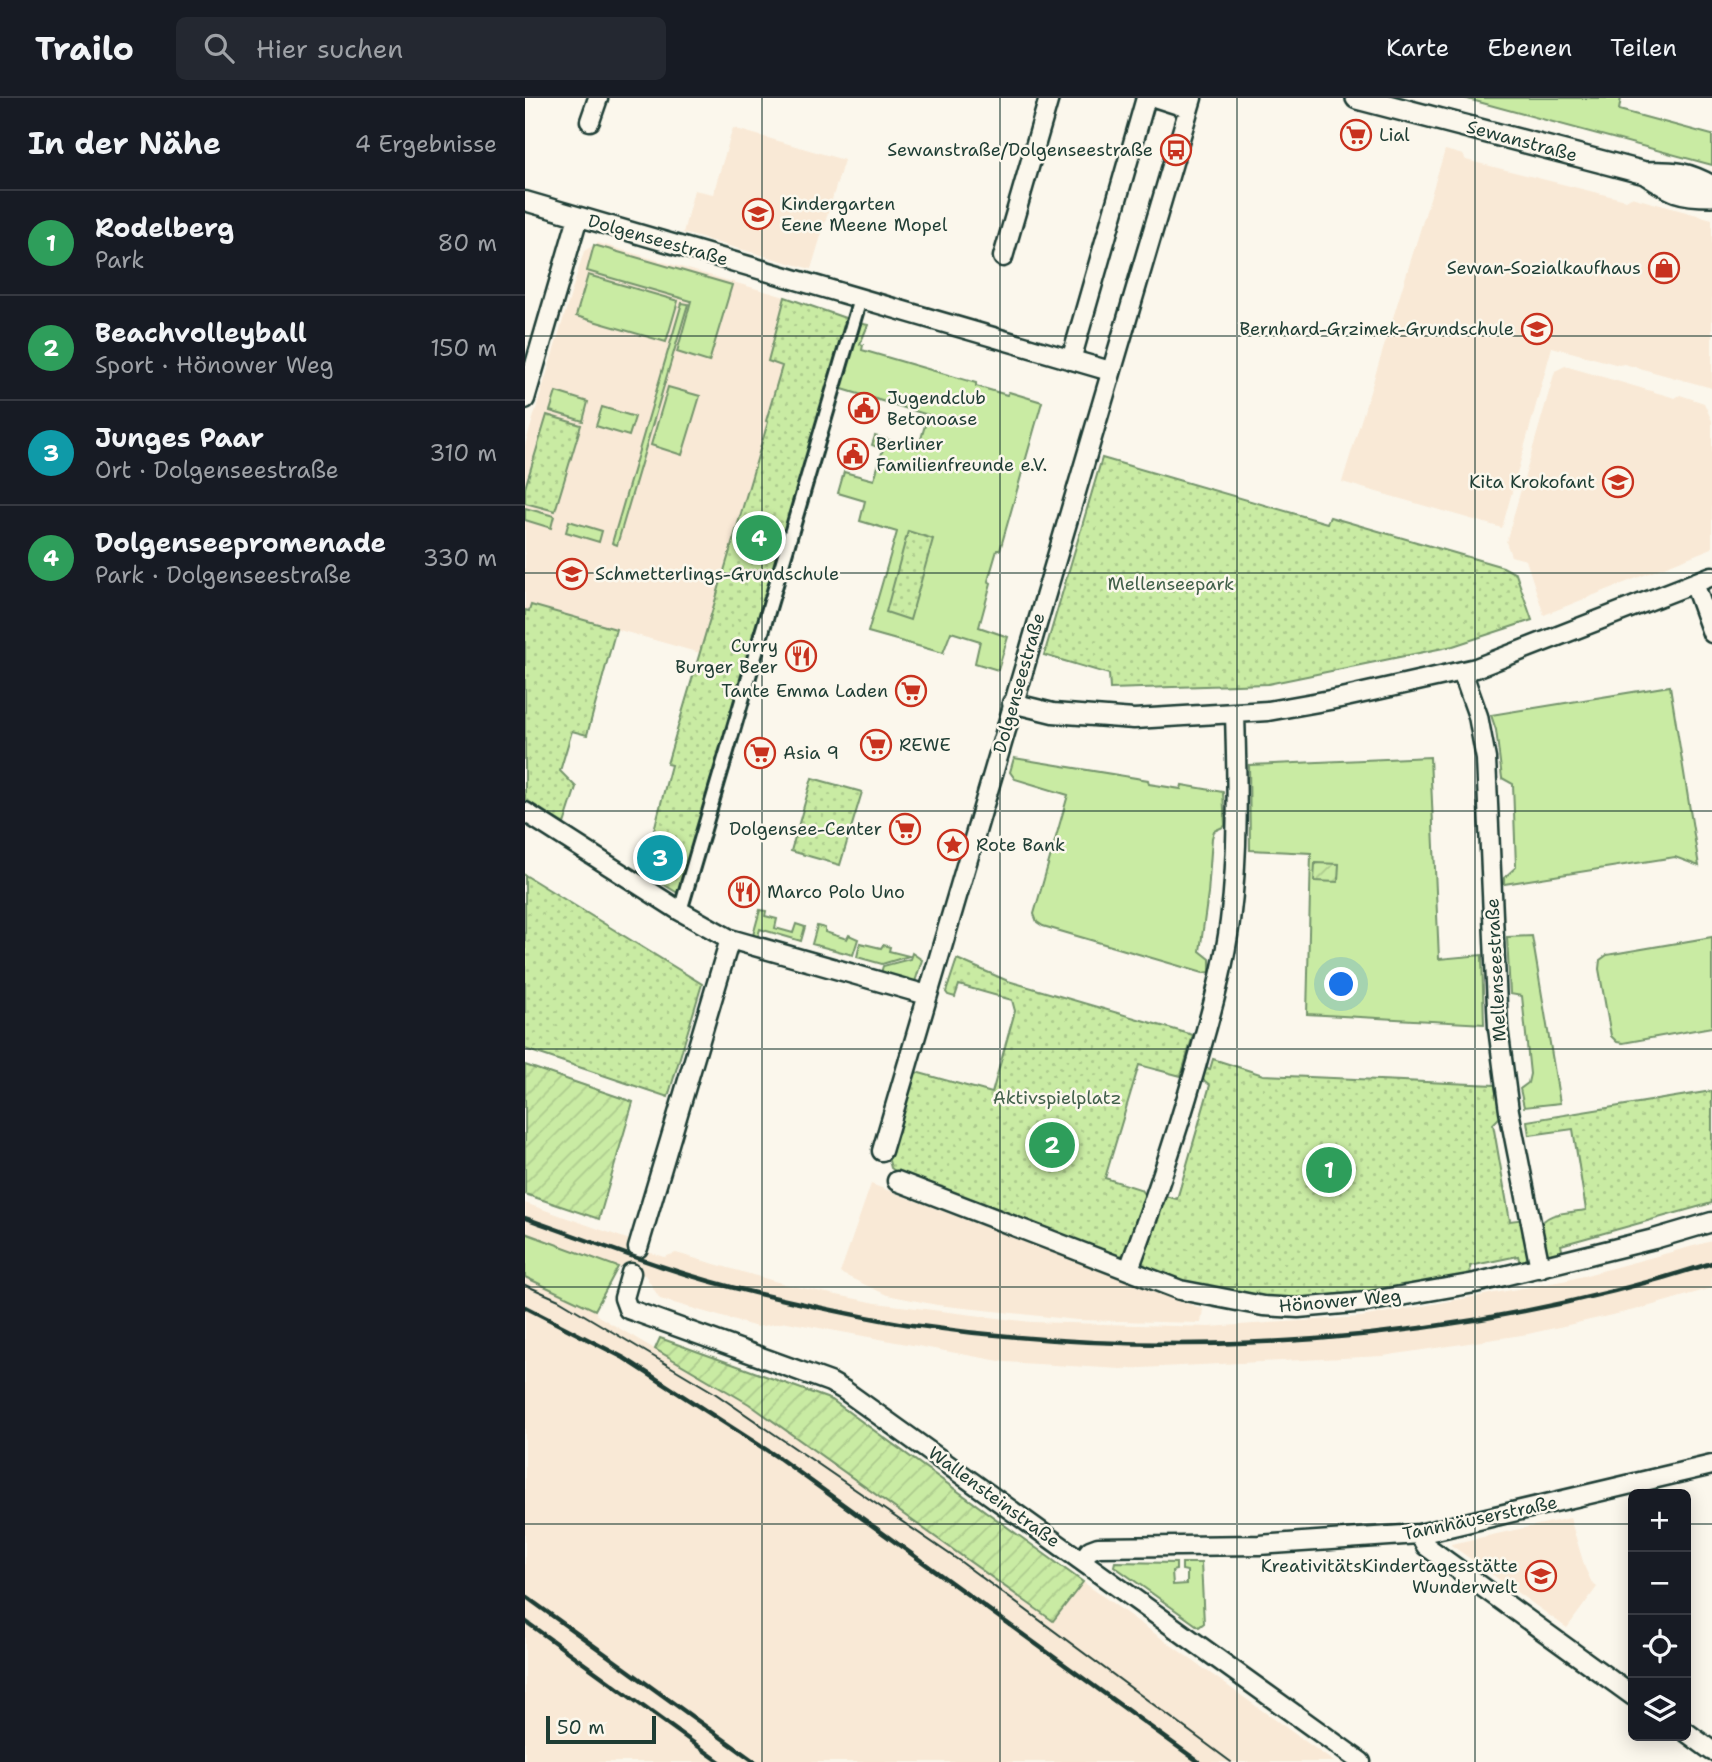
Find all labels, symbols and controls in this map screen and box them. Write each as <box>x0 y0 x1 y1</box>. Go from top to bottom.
search box <box>176 17 666 80</box>
text: Trailo <box>35 26 134 71</box>
icon: search <box>200 29 238 67</box>
text: Hier suchen <box>256 31 403 66</box>
text: Karte <box>1386 32 1449 64</box>
text: Ebenen <box>1487 32 1572 64</box>
text: Teilen <box>1610 32 1677 64</box>
street label: Sewanstraße <box>1464 115 1580 167</box>
supermarket icon: Lial <box>1339 118 1373 152</box>
text: In der Nähe <box>28 123 221 164</box>
place label: Lial <box>1379 123 1410 147</box>
text: 4 Ergebnisse <box>355 129 497 159</box>
bus stop icon: Sewanstraße/Dolgenseestraße <box>1159 133 1193 167</box>
place label: Sewanstraße/Dolgenseestraße <box>887 138 1153 162</box>
place label: Kindergarten Eene Meene Mopel <box>781 192 948 237</box>
school or university icon: Kindergarten Eene Meene Mopel <box>741 197 775 231</box>
street label: Dolgenseestraße <box>585 209 731 271</box>
text: Rodelberg <box>95 210 234 245</box>
text: 1 <box>46 228 56 258</box>
text: 80 m <box>438 228 497 258</box>
text: Park <box>95 245 144 275</box>
shop icon: Sewan-Sozialkaufhaus <box>1647 251 1681 285</box>
place label: Sewan-Sozialkaufhaus <box>1447 256 1641 280</box>
school or university icon: Bernhard-Grzimek-Grundschule <box>1520 312 1554 346</box>
text: Beachvolleyball <box>95 315 307 350</box>
place label: Bernhard-Grzimek-Grundschule <box>1239 317 1514 341</box>
text: 2 <box>43 333 59 363</box>
text: 150 m <box>430 333 497 363</box>
text: Sport · Hönower Weg <box>95 350 334 380</box>
place label: Jugendclub Betonoase <box>887 386 986 431</box>
public building icon: Jugendclub Betonoase <box>847 391 881 425</box>
text: Junges Paar <box>95 420 264 455</box>
place label: Berliner Familienfreunde e.V. <box>876 432 1047 477</box>
public building icon: Berliner Familienfreunde e.V. <box>836 437 870 471</box>
text: 3 <box>43 438 59 468</box>
text: 310 m <box>429 438 497 468</box>
text: Ort · Dolgenseestraße <box>95 455 339 485</box>
school or university icon: Kita Krokofant <box>1601 465 1635 499</box>
place label: Kita Krokofant <box>1469 470 1595 494</box>
pin: 4 <box>736 512 782 564</box>
text: Dolgenseepromenade <box>95 525 386 560</box>
text: 4 <box>43 543 59 573</box>
text: 330 m <box>423 543 497 573</box>
school or university icon: Schmetterlings-Grundschule <box>555 557 589 591</box>
text: Park · Dolgenseestraße <box>95 560 352 590</box>
place label: Schmetterlings-Grundschule <box>595 562 839 586</box>
park label: Mellenseepark <box>1108 572 1234 596</box>
street label: Dolgenseestraße <box>988 610 1050 756</box>
place label: Curry Burger Beer <box>675 634 778 679</box>
restaurant icon: Curry Burger Beer <box>784 639 818 673</box>
supermarket icon: Tante Emma Laden <box>894 674 928 708</box>
place label: Tante Emma Laden <box>721 679 888 703</box>
supermarket icon: REWE <box>859 728 893 762</box>
place label: REWE <box>899 733 951 757</box>
supermarket icon: Asia 9 <box>743 736 777 770</box>
place label: Asia 9 <box>783 741 839 765</box>
supermarket icon: Dolgensee-Center <box>888 812 922 846</box>
place label: Dolgensee-Center <box>729 817 882 841</box>
place icon: Rote Bank <box>936 828 970 862</box>
pin: 3 <box>637 832 683 884</box>
place label: Rote Bank <box>976 833 1065 857</box>
restaurant icon: Marco Polo Uno <box>727 875 761 909</box>
place label: Marco Polo Uno <box>767 880 905 904</box>
street label: Mellenseestraße <box>1480 897 1512 1043</box>
your location <box>1324 967 1358 1001</box>
park label: Aktivspielplatz <box>993 1086 1121 1110</box>
pin: 2 <box>1029 1119 1075 1171</box>
pin: 1 <box>1306 1144 1352 1196</box>
street label: Hönower Weg <box>1278 1284 1402 1318</box>
street label: Wallensteinstraße <box>923 1441 1065 1553</box>
map controls <box>1628 1489 1691 1741</box>
button: + <box>1628 1489 1691 1552</box>
street label: Tannhäuserstraße <box>1401 1490 1559 1546</box>
button: − <box>1628 1552 1691 1615</box>
place label: KreativitätsKindertagesstätte Wunderwelt <box>1261 1554 1518 1599</box>
school or university icon: KreativitätsKindertagesstätte Wunderwelt <box>1524 1559 1558 1593</box>
button: locate <box>1628 1615 1691 1678</box>
button: layers <box>1628 1678 1691 1741</box>
scale bar <box>546 1713 656 1745</box>
text: 50 m <box>557 1715 605 1740</box>

